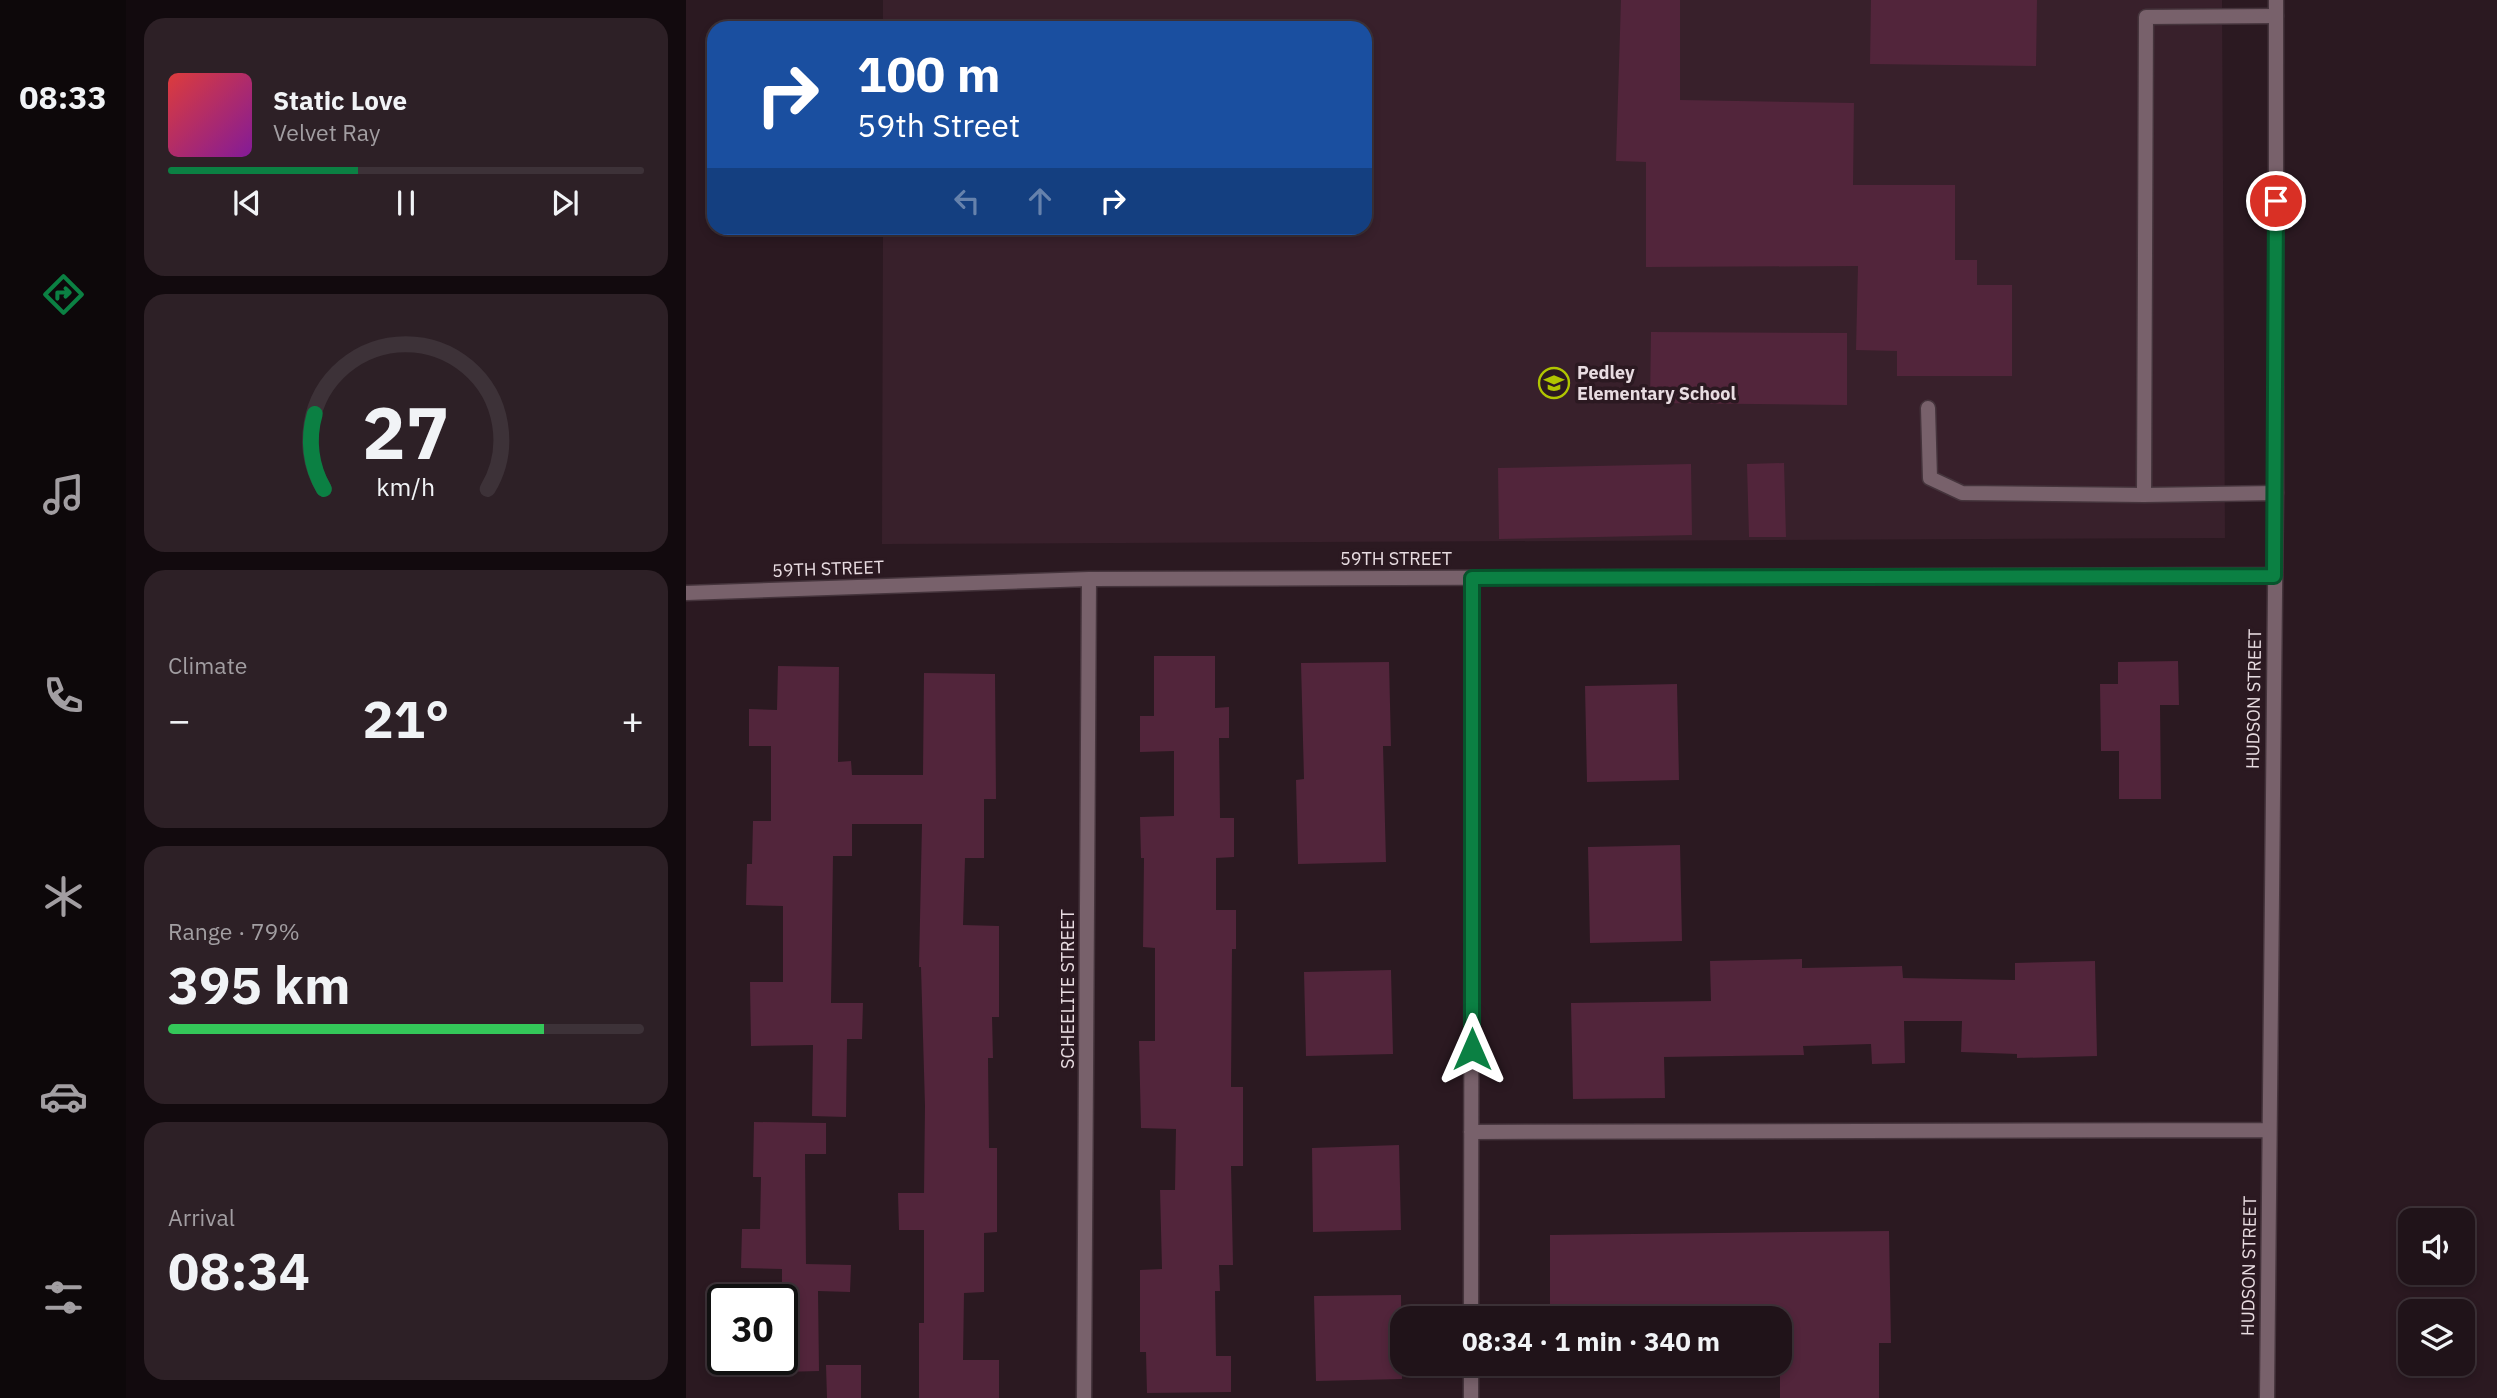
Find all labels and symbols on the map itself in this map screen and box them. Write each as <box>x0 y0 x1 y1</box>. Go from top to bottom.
pin <box>2246 171 2306 231</box>
place label: Pedley Elementary School <box>1577 361 1736 405</box>
school or university icon: Pedley Elementary School <box>1537 366 1571 400</box>
street label: 59TH STREET <box>1340 547 1452 570</box>
street label: 59TH STREET <box>772 555 884 582</box>
street label: HUDSON STREET <box>2241 629 2266 769</box>
street label: SCHEELITE STREET <box>1056 909 1079 1069</box>
position arrow <box>1435 1012 1509 1086</box>
street label: HUDSON STREET <box>2236 1196 2261 1336</box>
speed limit sign: 30 <box>707 1284 798 1375</box>

